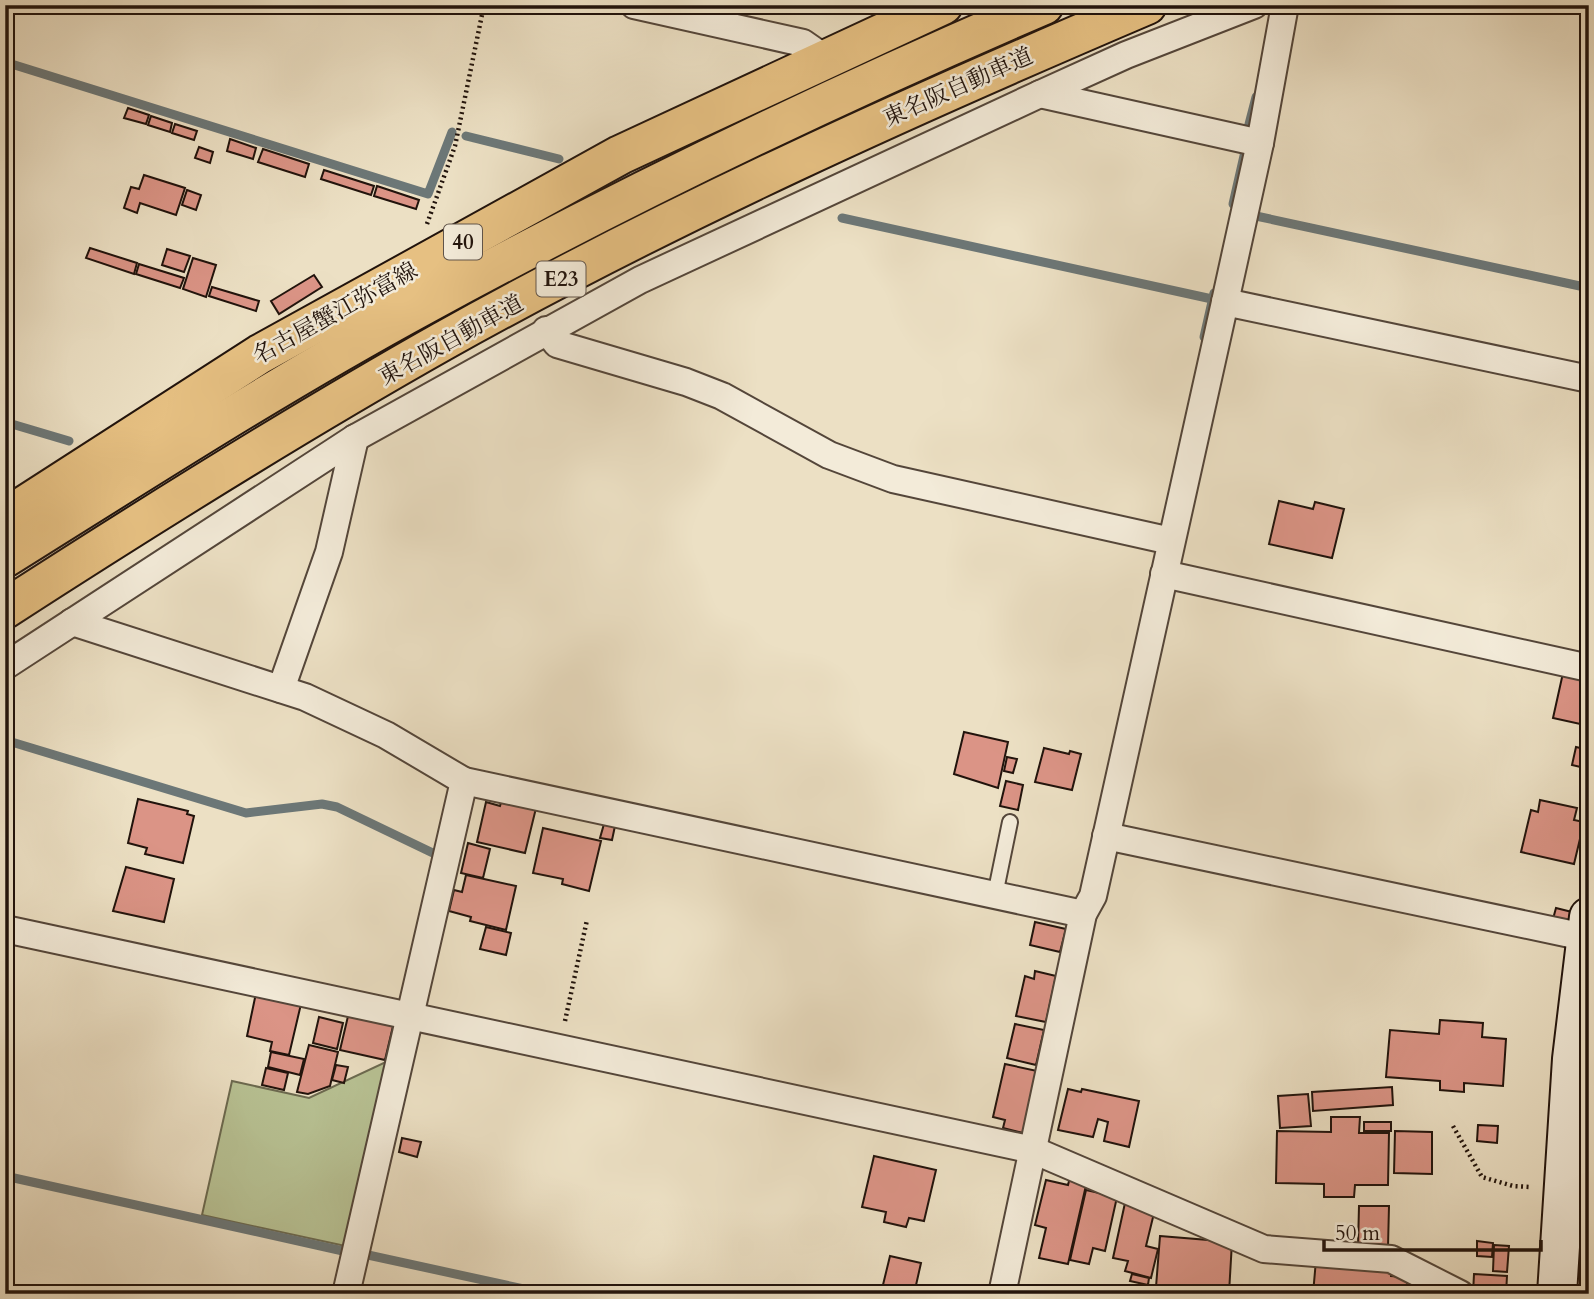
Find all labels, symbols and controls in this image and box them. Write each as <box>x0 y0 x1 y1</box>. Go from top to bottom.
street label: 東名阪自動車道 <box>878 40 1038 134</box>
road number: 40 <box>444 224 482 260</box>
street label: 名古屋蟹江弥富線 <box>247 255 423 371</box>
road number: E23 <box>536 262 586 296</box>
street label: 東名阪自動車道 <box>373 287 529 393</box>
scale bar <box>1324 1208 1542 1252</box>
text: 50 m <box>1335 1219 1380 1248</box>

